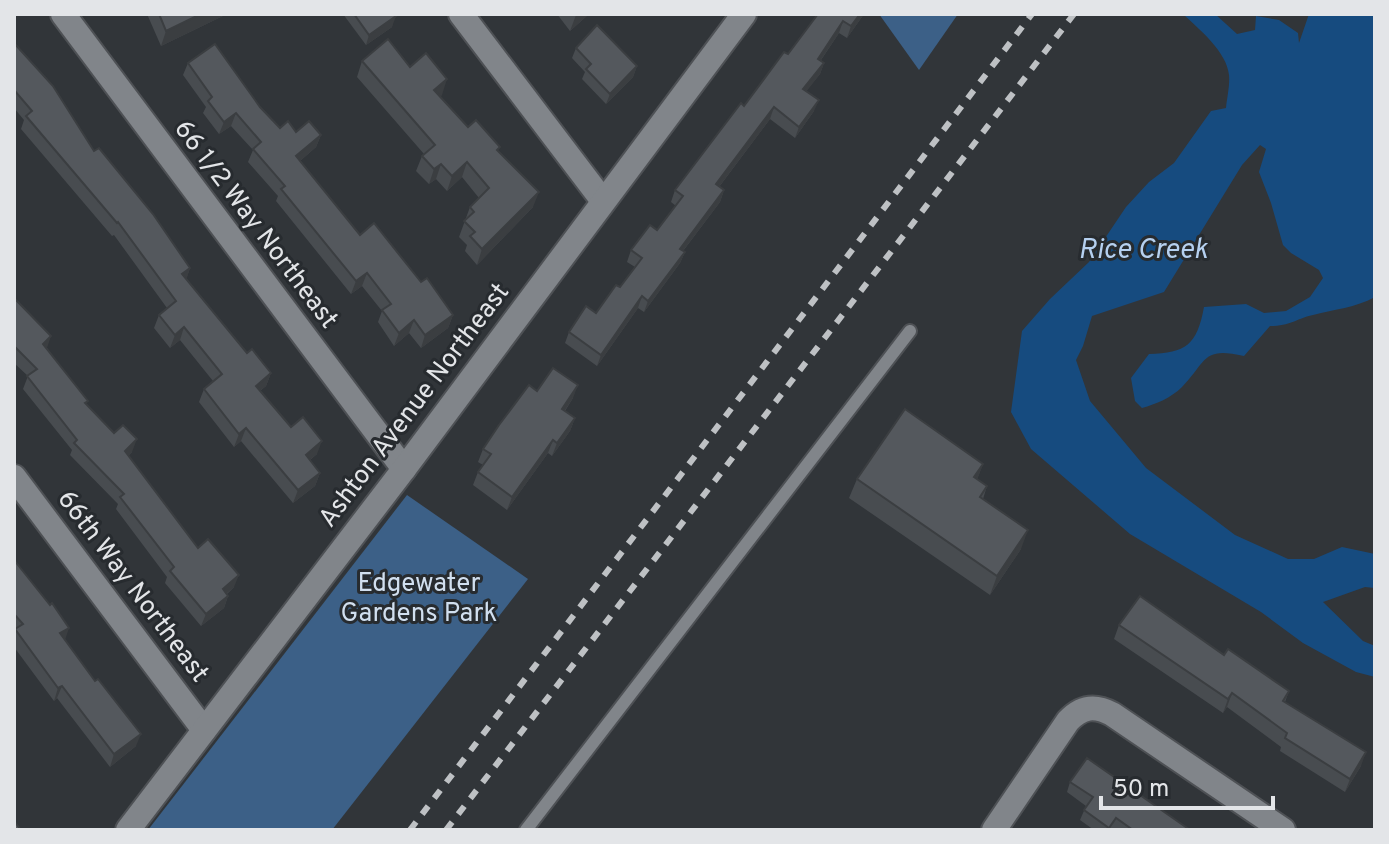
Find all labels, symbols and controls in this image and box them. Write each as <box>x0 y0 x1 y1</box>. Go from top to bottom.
street label: 66 1/2 Way Northeast <box>166 114 344 336</box>
water label: Rice Creek <box>1078 233 1209 269</box>
street label: Ashton Avenue Northeast <box>312 277 518 535</box>
street label: 66th Way Northeast <box>49 484 215 690</box>
park label: Edgewater Gardens Park <box>341 568 497 631</box>
scale bar <box>1101 760 1273 810</box>
text: 50 m <box>1113 775 1169 805</box>

